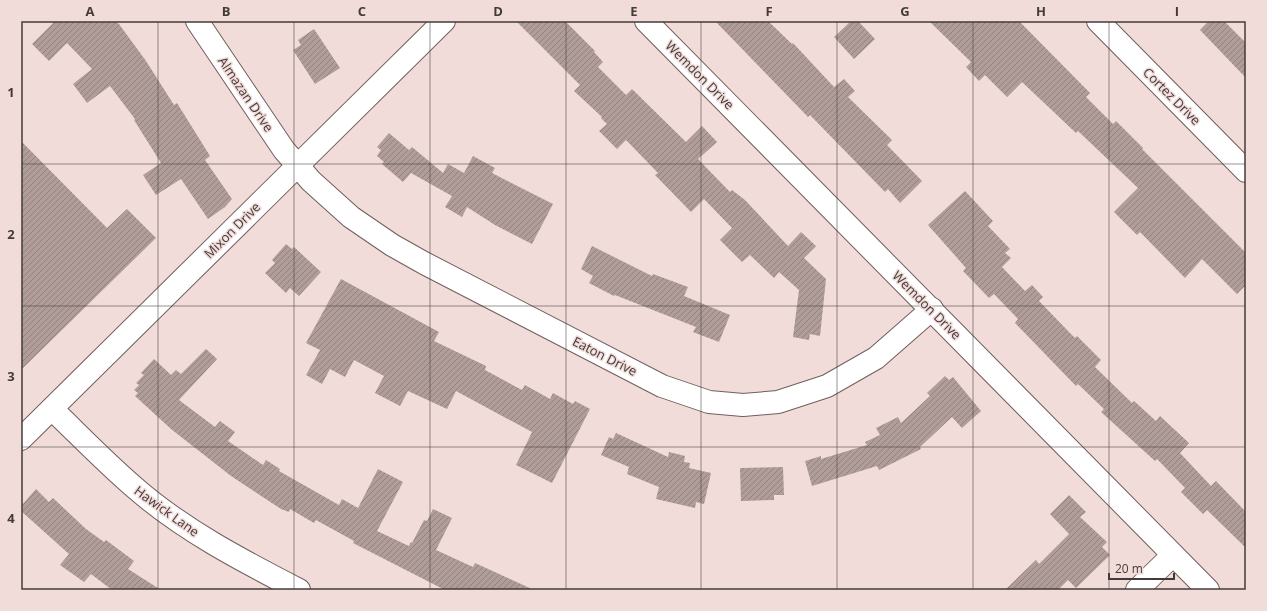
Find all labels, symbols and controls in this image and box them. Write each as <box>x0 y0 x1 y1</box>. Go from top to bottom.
text: A <box>86 2 95 20</box>
text: B <box>222 2 231 20</box>
text: C <box>358 2 366 20</box>
text: D <box>493 2 503 20</box>
text: E <box>630 2 638 20</box>
text: F <box>765 2 773 20</box>
text: G <box>900 2 910 20</box>
text: H <box>1036 2 1046 20</box>
text: I <box>1175 2 1179 20</box>
street label: Wemdon Drive <box>662 37 738 113</box>
street label: Almazan Drive <box>214 53 278 135</box>
street label: Cortez Drive <box>1139 63 1205 129</box>
text: 1 <box>7 83 15 101</box>
street label: Mixon Drive <box>200 198 264 262</box>
text: 2 <box>7 225 15 243</box>
street label: Wemdon Drive <box>889 267 965 343</box>
street label: Eaton Drive <box>570 332 640 380</box>
text: 3 <box>7 367 15 385</box>
street label: Hawick Lane <box>131 481 203 541</box>
text: 4 <box>7 509 15 527</box>
scale bar <box>1109 555 1174 581</box>
text: 20 m <box>1115 560 1143 577</box>

